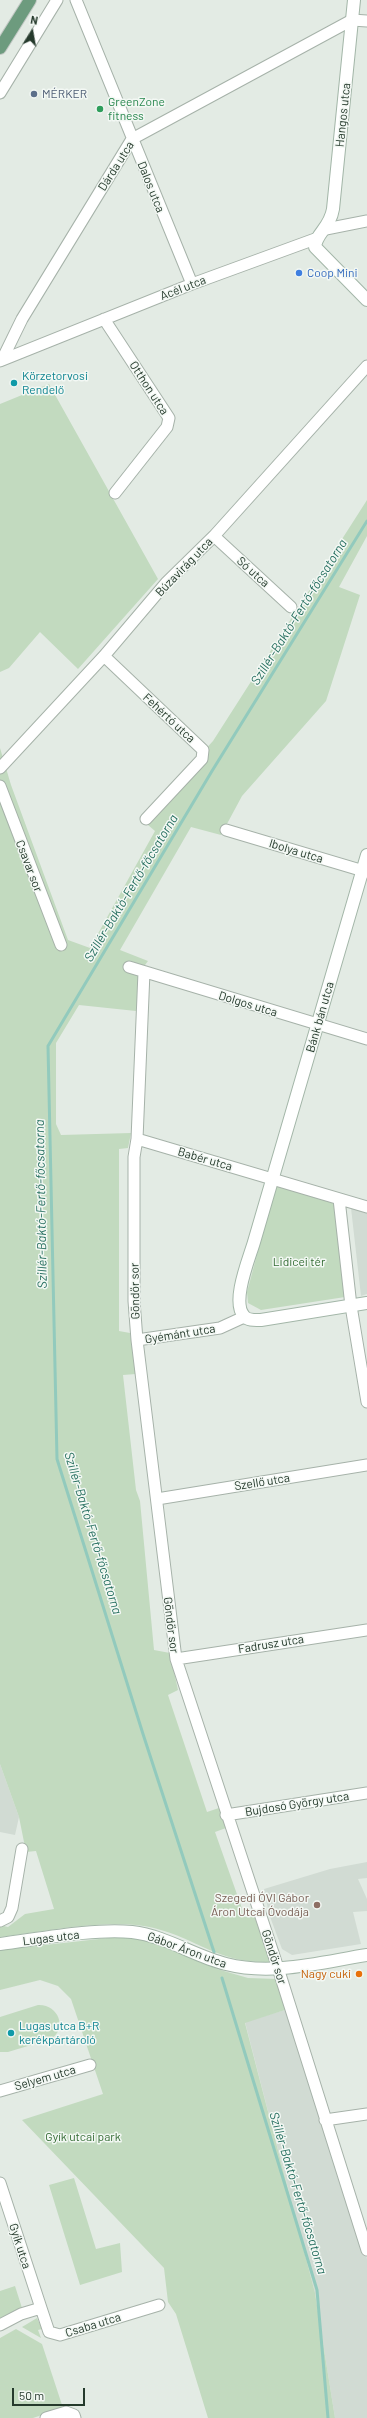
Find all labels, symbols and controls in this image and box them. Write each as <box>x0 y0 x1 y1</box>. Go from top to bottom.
north arrow <box>12 12 52 52</box>
text: N <box>30 13 39 27</box>
street label: Hangos utca <box>332 82 354 148</box>
place label: MÉRKER <box>42 87 87 101</box>
marker: MÉRKER <box>29 89 39 99</box>
place label: GreenZone fitness <box>108 95 165 123</box>
marker: GreenZone fitness <box>95 104 105 114</box>
street label: Dárda utca <box>95 139 137 193</box>
street label: Dalos utca <box>134 159 168 215</box>
place label: Coop Mini <box>307 266 358 280</box>
marker: Coop Mini <box>294 268 304 278</box>
street label: Acél utca <box>158 273 208 303</box>
street label: Otthon utca <box>126 359 172 417</box>
place label: Körzetorvosi Rendelő <box>22 369 88 397</box>
marker: Körzetorvosi Rendelő <box>9 378 19 388</box>
street label: Búzavirág utca <box>152 535 216 599</box>
water label: Szillér-Baktó-Fertő-főcsatorna <box>248 536 350 688</box>
street label: Só utca <box>234 554 272 590</box>
street label: Fehértó utca <box>140 690 198 746</box>
water label: Szillér-Baktó-Fertő-főcsatorna <box>81 811 181 965</box>
street label: Ibolya utca <box>267 836 325 866</box>
street label: Csavar sor <box>13 838 45 894</box>
street label: Bánk bán utca <box>303 980 337 1054</box>
street label: Dolgos utca <box>217 988 279 1020</box>
water label: Szillér-Baktó-Fertő-főcsatorna <box>32 1119 50 1289</box>
street label: Babér utca <box>176 1144 234 1174</box>
park label: Lidicei tér <box>273 1255 325 1269</box>
street label: Göndör sor <box>127 1263 143 1319</box>
street label: Gyémánt utca <box>144 1321 216 1347</box>
water label: Szillér-Baktó-Fertő-főcsatorna <box>61 1450 125 1616</box>
street label: Szellő utca <box>233 1471 291 1493</box>
street label: Göndör sor <box>160 1596 182 1654</box>
street label: Fadrusz utca <box>237 1632 305 1656</box>
street label: Bujdosó György utca <box>244 1789 350 1819</box>
place label: Szegedi ÓVI Gábor Áron Utcai Óvodája <box>211 1891 309 1919</box>
marker: Szegedi ÓVI Gábor Áron Utcai Óvodája <box>312 1900 322 1910</box>
street label: Lugas utca <box>22 1927 80 1949</box>
street label: Göndör sor <box>258 1928 290 1986</box>
street label: Gábor Áron utca <box>145 1929 229 1971</box>
place label: Nagy cuki <box>301 1967 351 1981</box>
marker: Nagy cuki <box>354 1969 364 1979</box>
place label: Lugas utca B+R kerékpártároló <box>19 2019 99 2047</box>
marker: Lugas utca B+R kerékpártároló <box>6 2028 16 2038</box>
street label: Selyem utca <box>13 2062 77 2094</box>
water label: Szillér-Baktó-Fertő-főcsatorna <box>266 2110 330 2276</box>
park label: Gyík utcai park <box>45 2130 121 2144</box>
street label: Gyík utca <box>6 2222 34 2270</box>
street label: Csaba utca <box>64 2310 122 2340</box>
scale bar <box>14 2380 87 2406</box>
text: 50 m <box>19 2388 44 2402</box>

